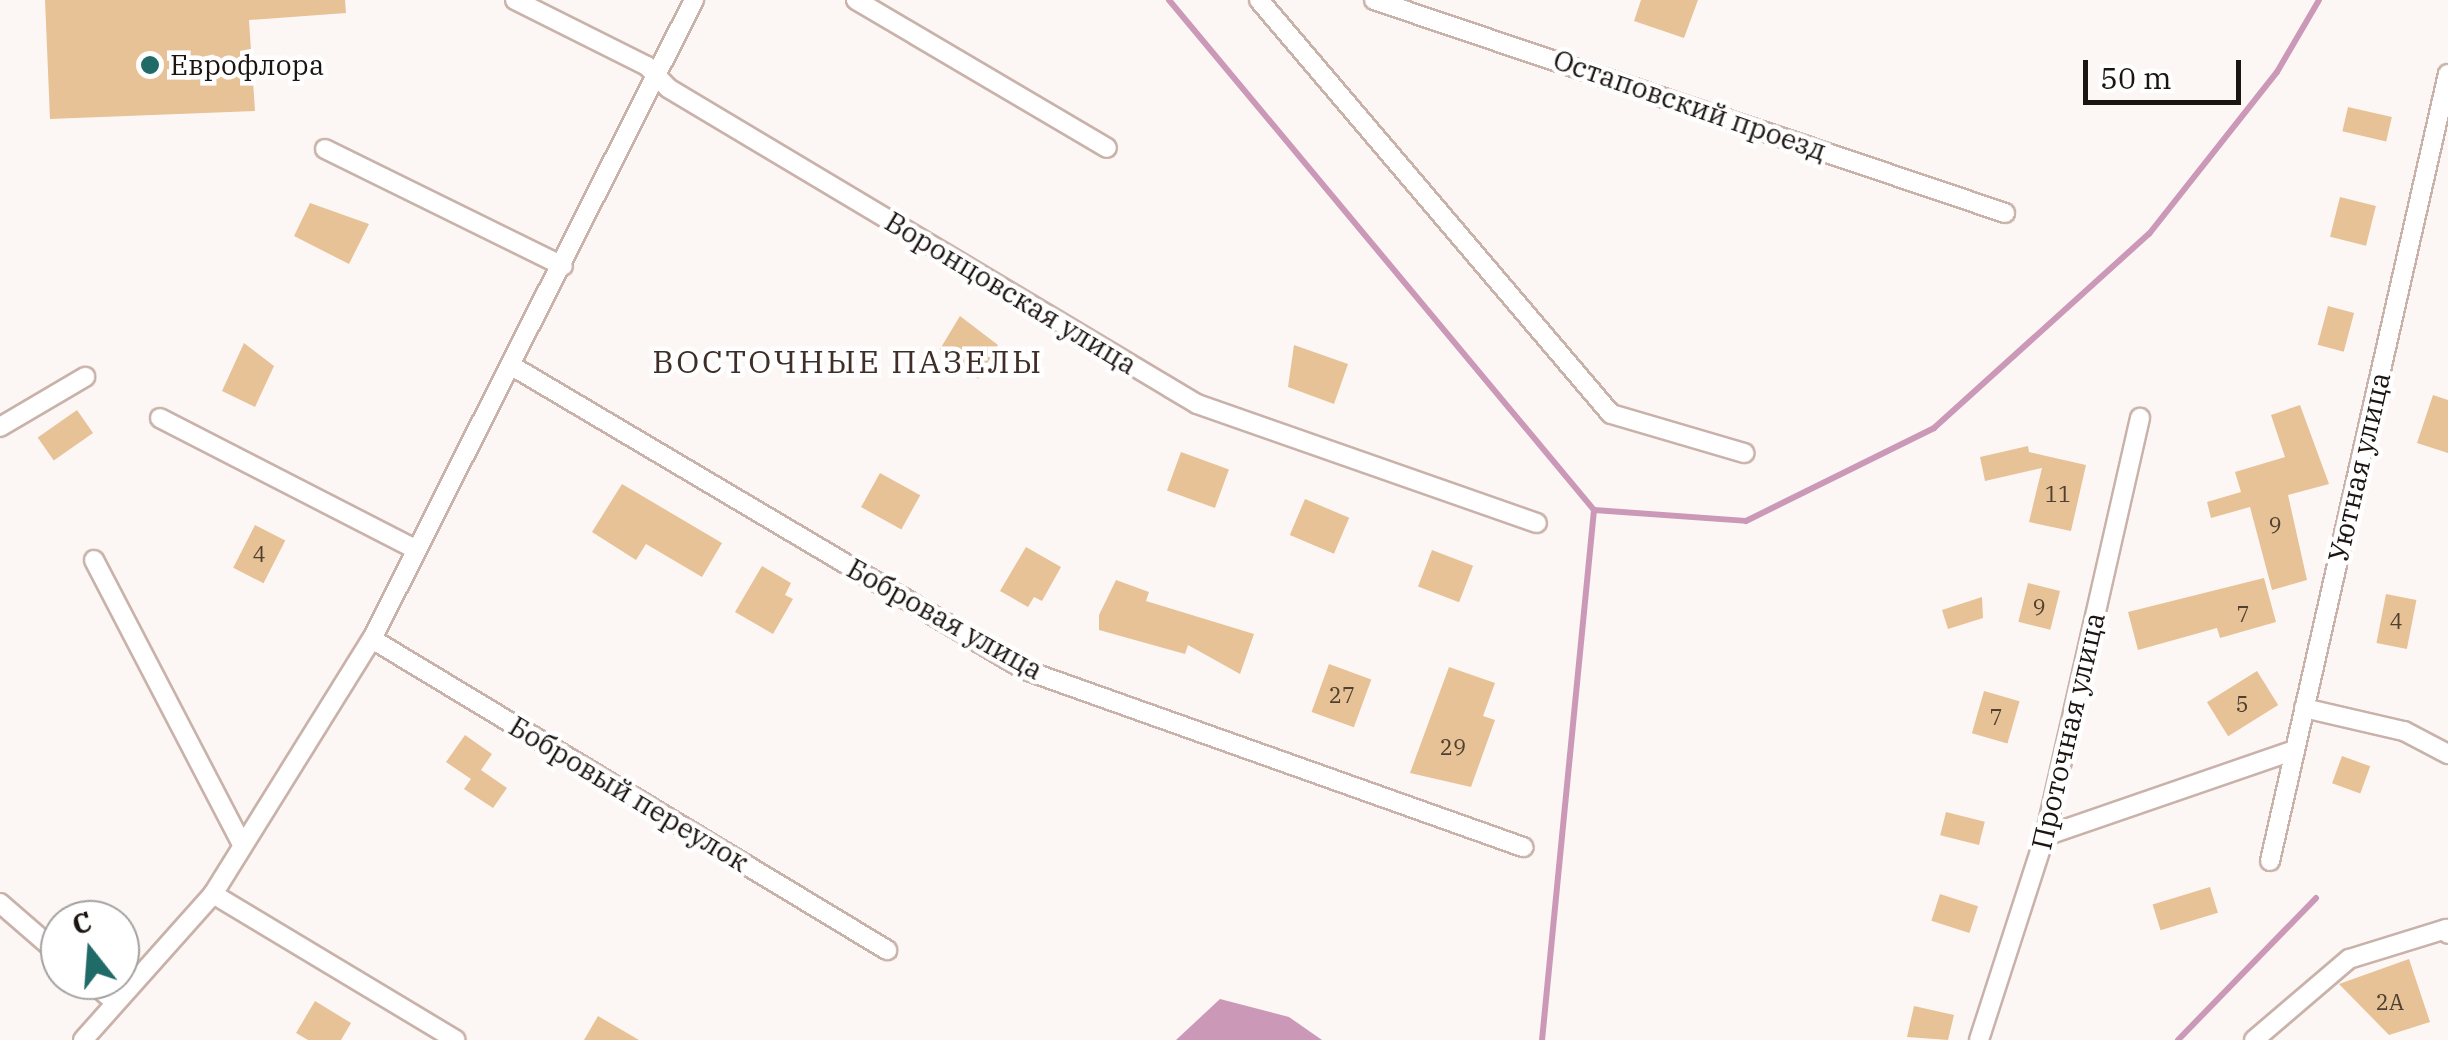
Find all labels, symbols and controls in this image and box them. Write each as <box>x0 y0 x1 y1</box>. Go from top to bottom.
scale bar <box>2088 40 2246 102</box>
street label: Остаповский проезд <box>1549 42 1831 168</box>
place label: Еврофлора <box>170 48 324 82</box>
marker: Еврофлора <box>139 54 161 76</box>
text: 50 m <box>2100 58 2172 97</box>
street label: Воронцовская улица <box>879 205 1143 381</box>
district label: ВОСТОЧНЫЕ ПАЗЕЛЫ <box>652 342 1044 380</box>
street label: Уютная улица <box>2321 369 2397 565</box>
house number: 11 <box>2045 481 2071 507</box>
house number: 9 <box>2268 512 2282 538</box>
house number: 4 <box>252 541 266 567</box>
street label: Бобровая улица <box>841 551 1049 687</box>
house number: 9 <box>2032 594 2046 620</box>
house number: 7 <box>2236 601 2250 627</box>
house number: 4 <box>2389 608 2403 634</box>
street label: Проточная улица <box>2024 609 2112 853</box>
house number: 27 <box>1329 682 1355 708</box>
house number: 5 <box>2235 691 2249 717</box>
house number: 7 <box>1989 704 2003 730</box>
street label: Бобровый переулок <box>503 709 755 879</box>
house number: 29 <box>1440 734 1466 760</box>
north arrow <box>40 900 140 1000</box>
text: С <box>67 902 96 943</box>
house number: 2А <box>2376 989 2404 1015</box>

